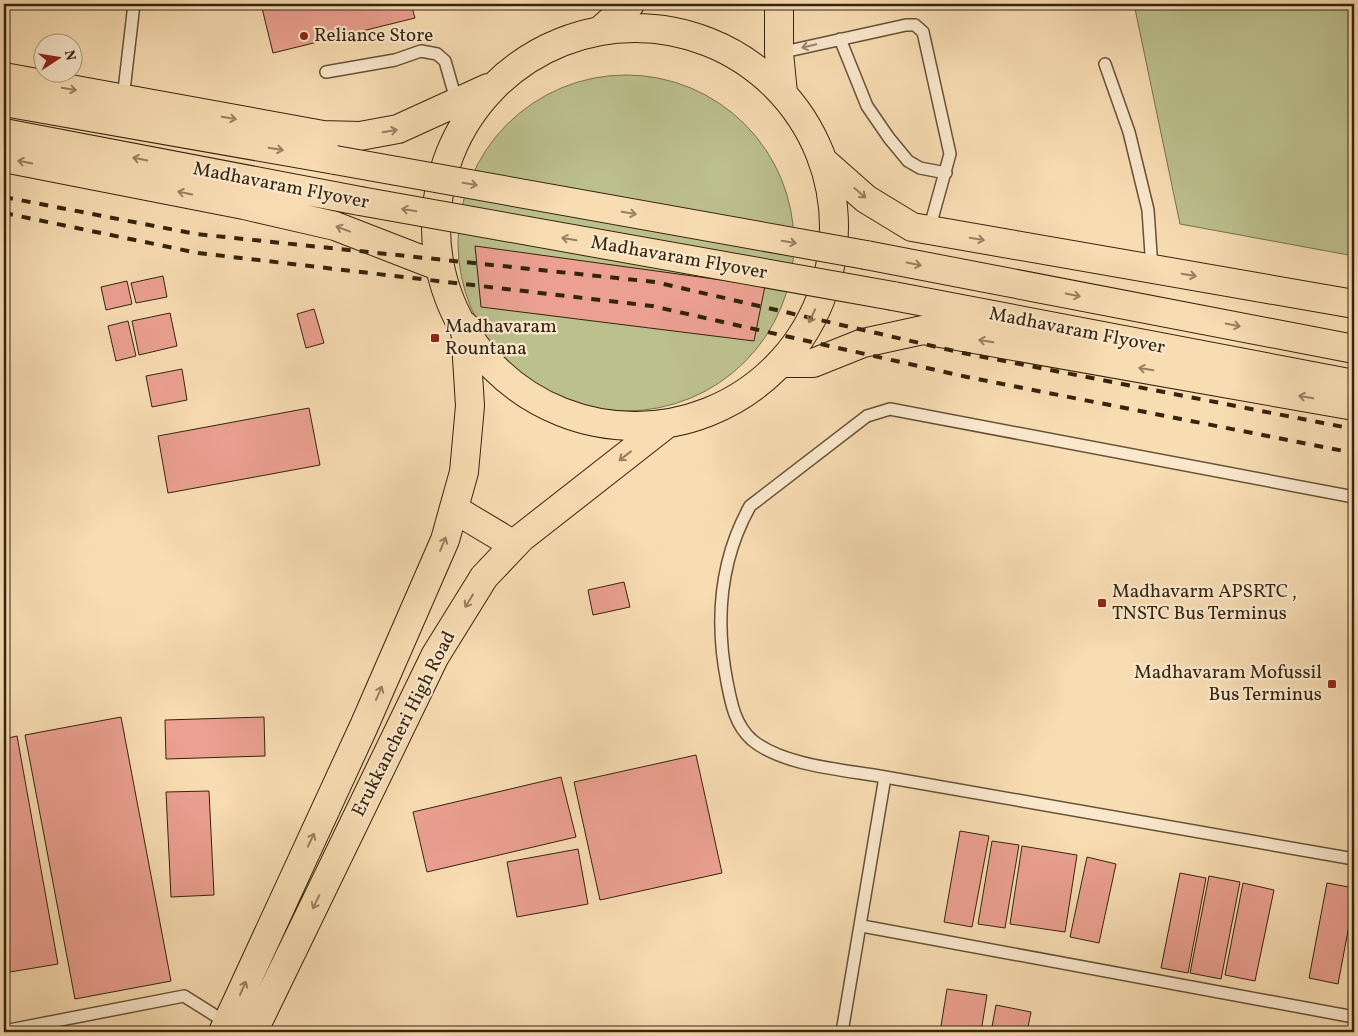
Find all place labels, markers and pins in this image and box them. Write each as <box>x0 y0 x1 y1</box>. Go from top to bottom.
place label: Reliance Store <box>314 23 433 49</box>
marker: Reliance Store <box>298 30 310 42</box>
place label: Madhavaram Rountana <box>445 314 557 362</box>
marker: Madhavaram Rountana <box>429 332 441 344</box>
place label: Madhavarm APSRTC , TNSTC Bus Terminus <box>1112 579 1297 627</box>
marker: Madhavarm APSRTC , TNSTC Bus Terminus <box>1096 597 1108 609</box>
place label: Madhavaram Mofussil Bus Terminus <box>1134 660 1322 708</box>
marker: Madhavaram Mofussil Bus Terminus <box>1326 678 1338 690</box>

